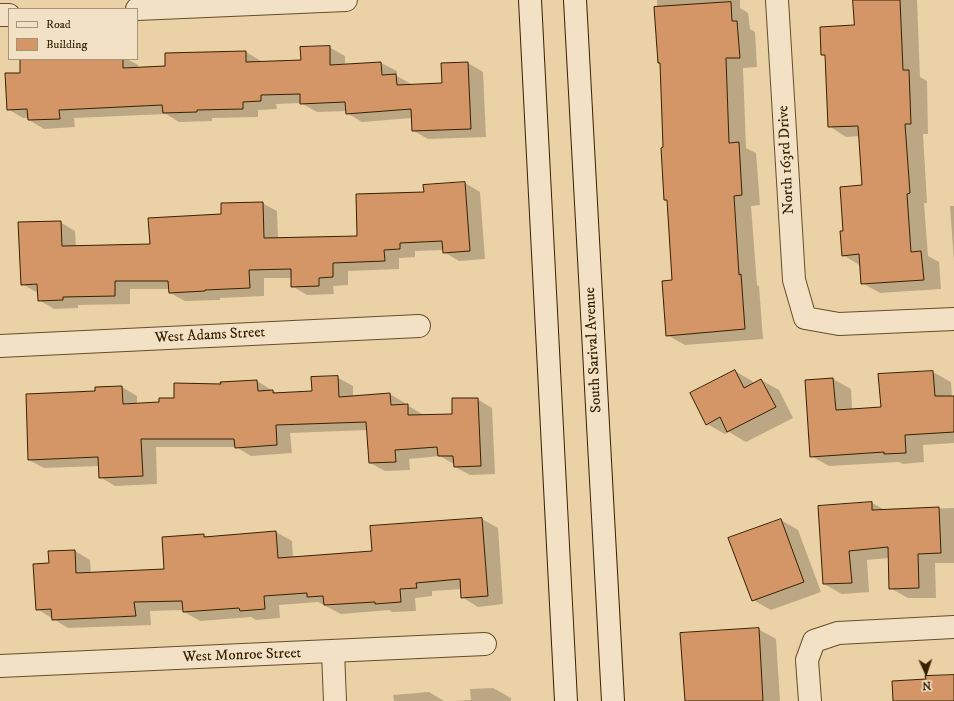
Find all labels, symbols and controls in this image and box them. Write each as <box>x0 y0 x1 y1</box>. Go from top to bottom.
legend <box>8 8 138 60</box>
text: Road <box>46 17 71 32</box>
text: Building <box>46 37 87 52</box>
street label: North 163rd Drive <box>775 105 799 215</box>
street label: South Sarival Avenue <box>582 287 606 413</box>
street label: West Adams Street <box>154 324 266 348</box>
street label: West Monroe Street <box>182 645 302 667</box>
north arrow <box>906 653 946 693</box>
text: N <box>922 678 932 692</box>

